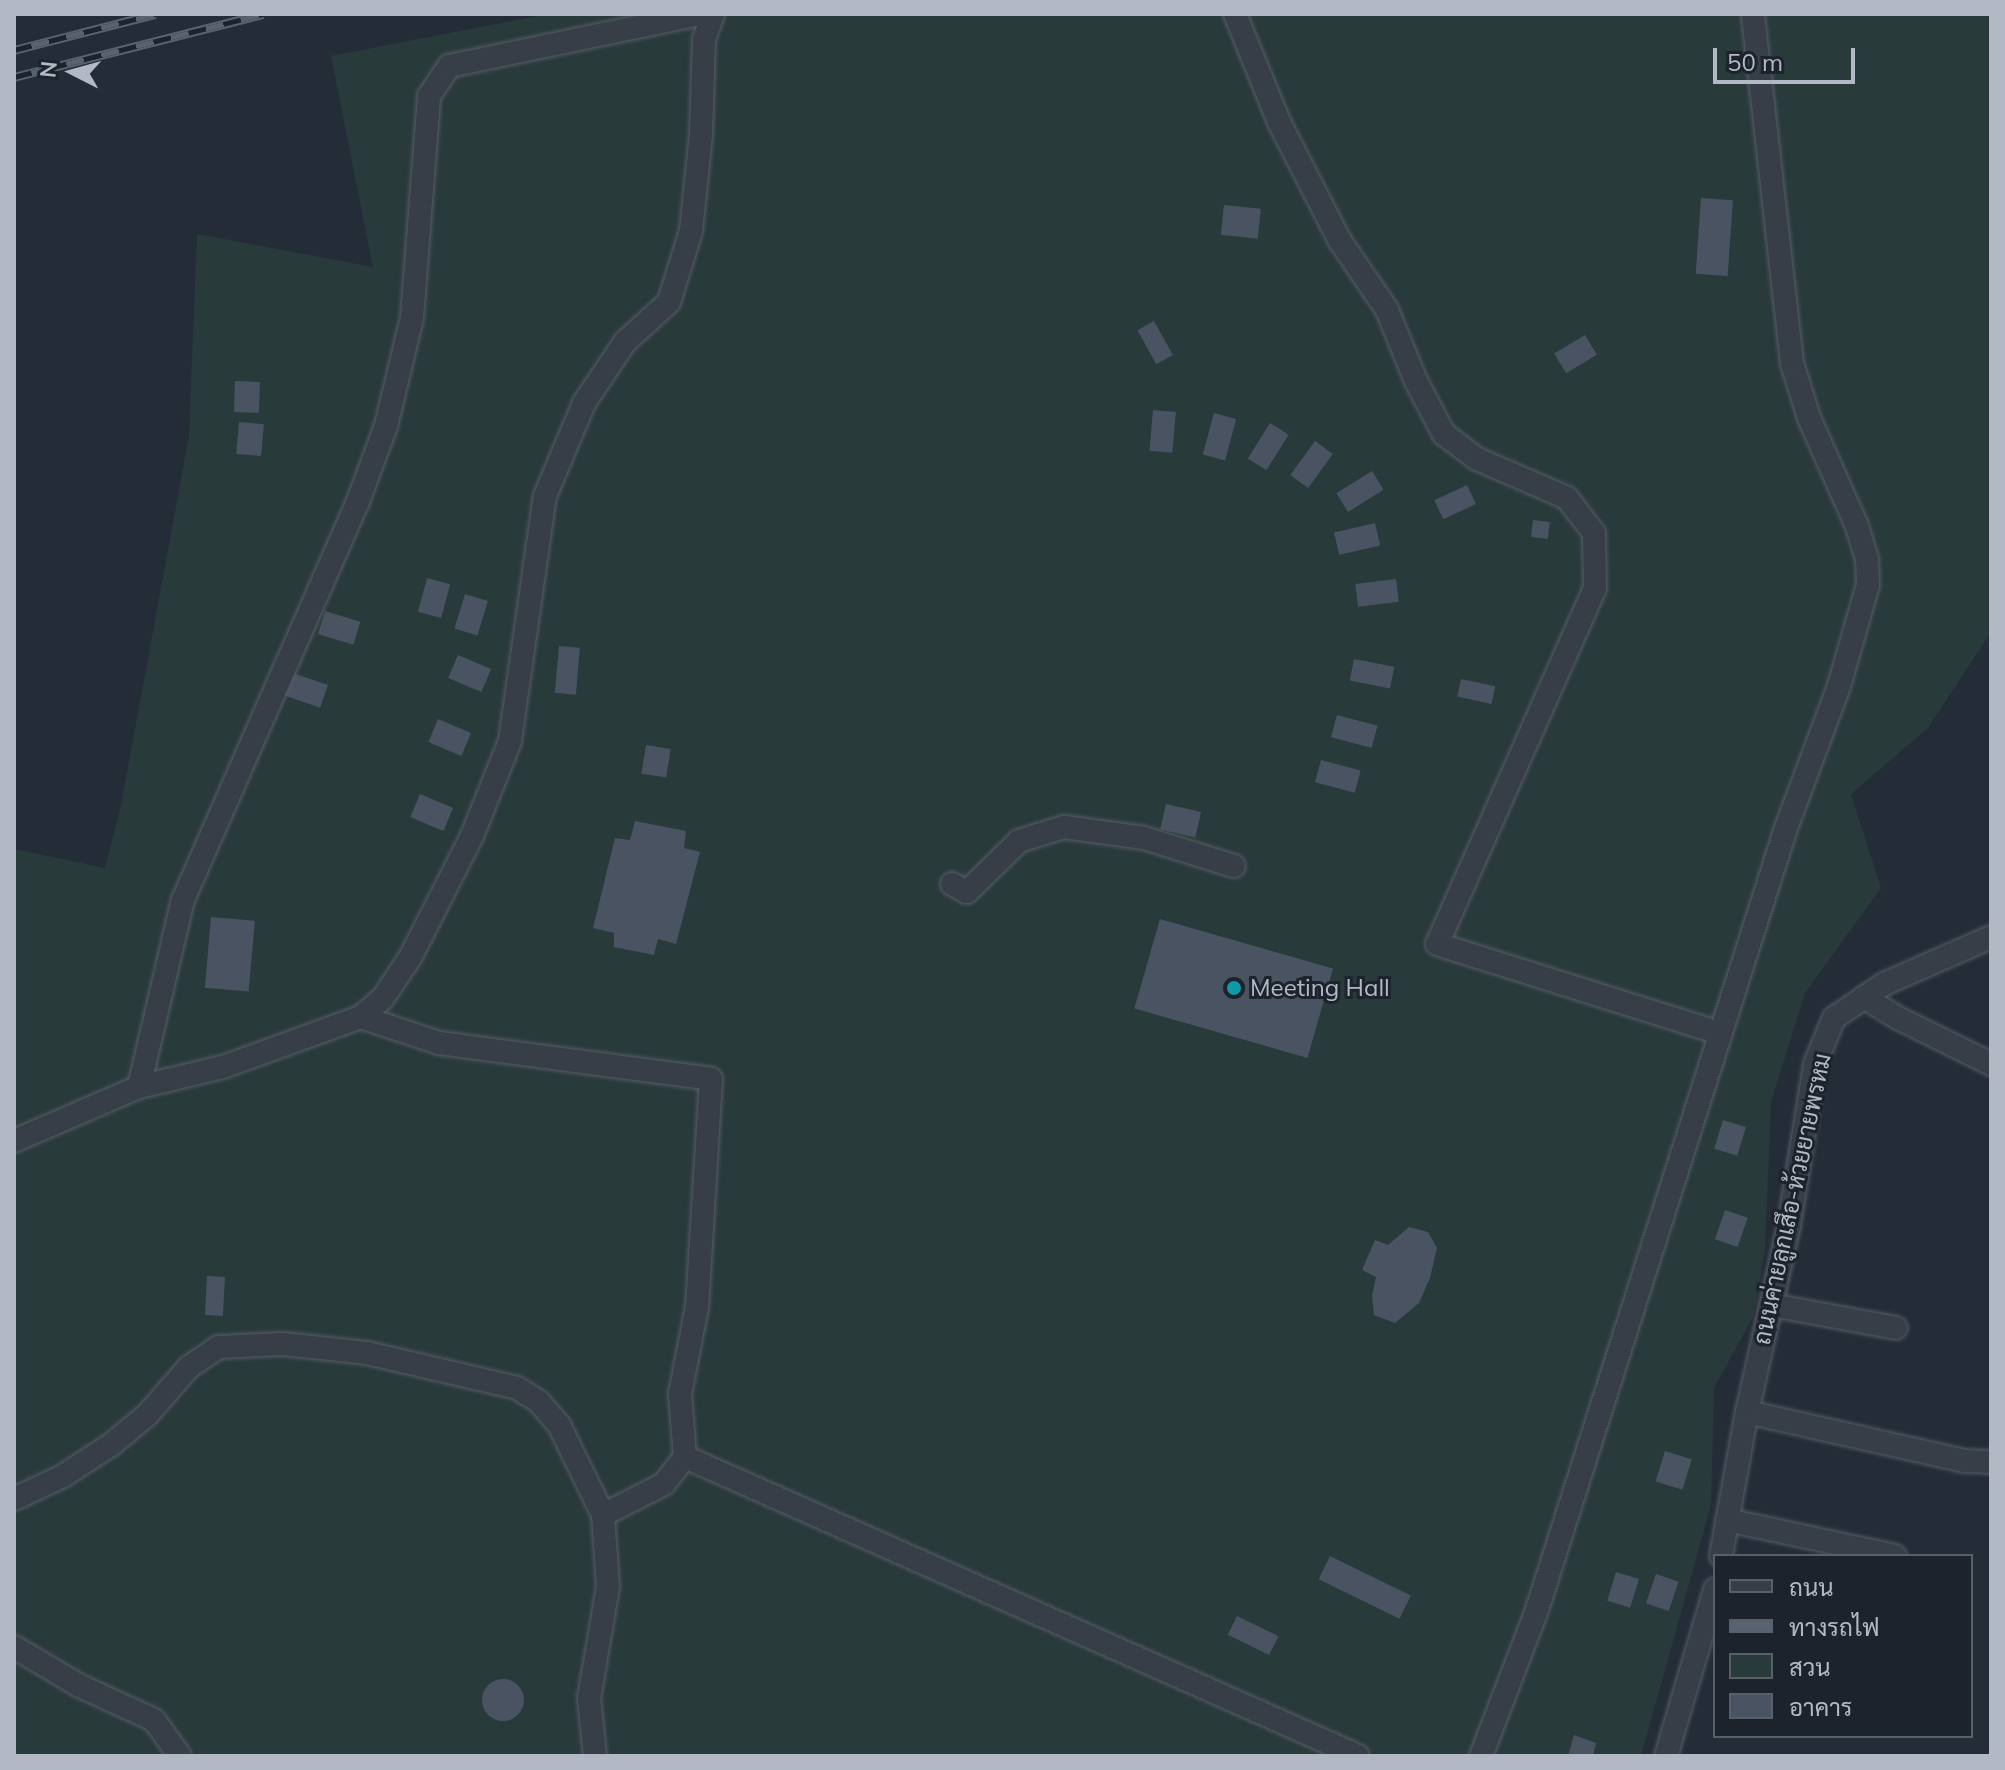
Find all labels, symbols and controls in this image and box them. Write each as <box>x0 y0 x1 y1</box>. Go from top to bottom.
north arrow <box>32 32 112 112</box>
scale bar <box>1717 32 1859 82</box>
text: 50 m <box>1727 47 1783 77</box>
text: N <box>33 60 63 79</box>
place label: Meeting Hall <box>1250 974 1390 1002</box>
marker: Meeting Hall <box>1225 979 1243 997</box>
street label: ถนนค่ายลูกเสึอ-ห้วยยายพรหม <box>1747 1051 1837 1347</box>
legend <box>1713 1554 1973 1738</box>
text: ถนน <box>1789 1572 1834 1602</box>
text: ทางรถไฟ <box>1789 1612 1880 1642</box>
text: สวน <box>1789 1652 1831 1682</box>
text: อาคาร <box>1789 1692 1852 1722</box>

